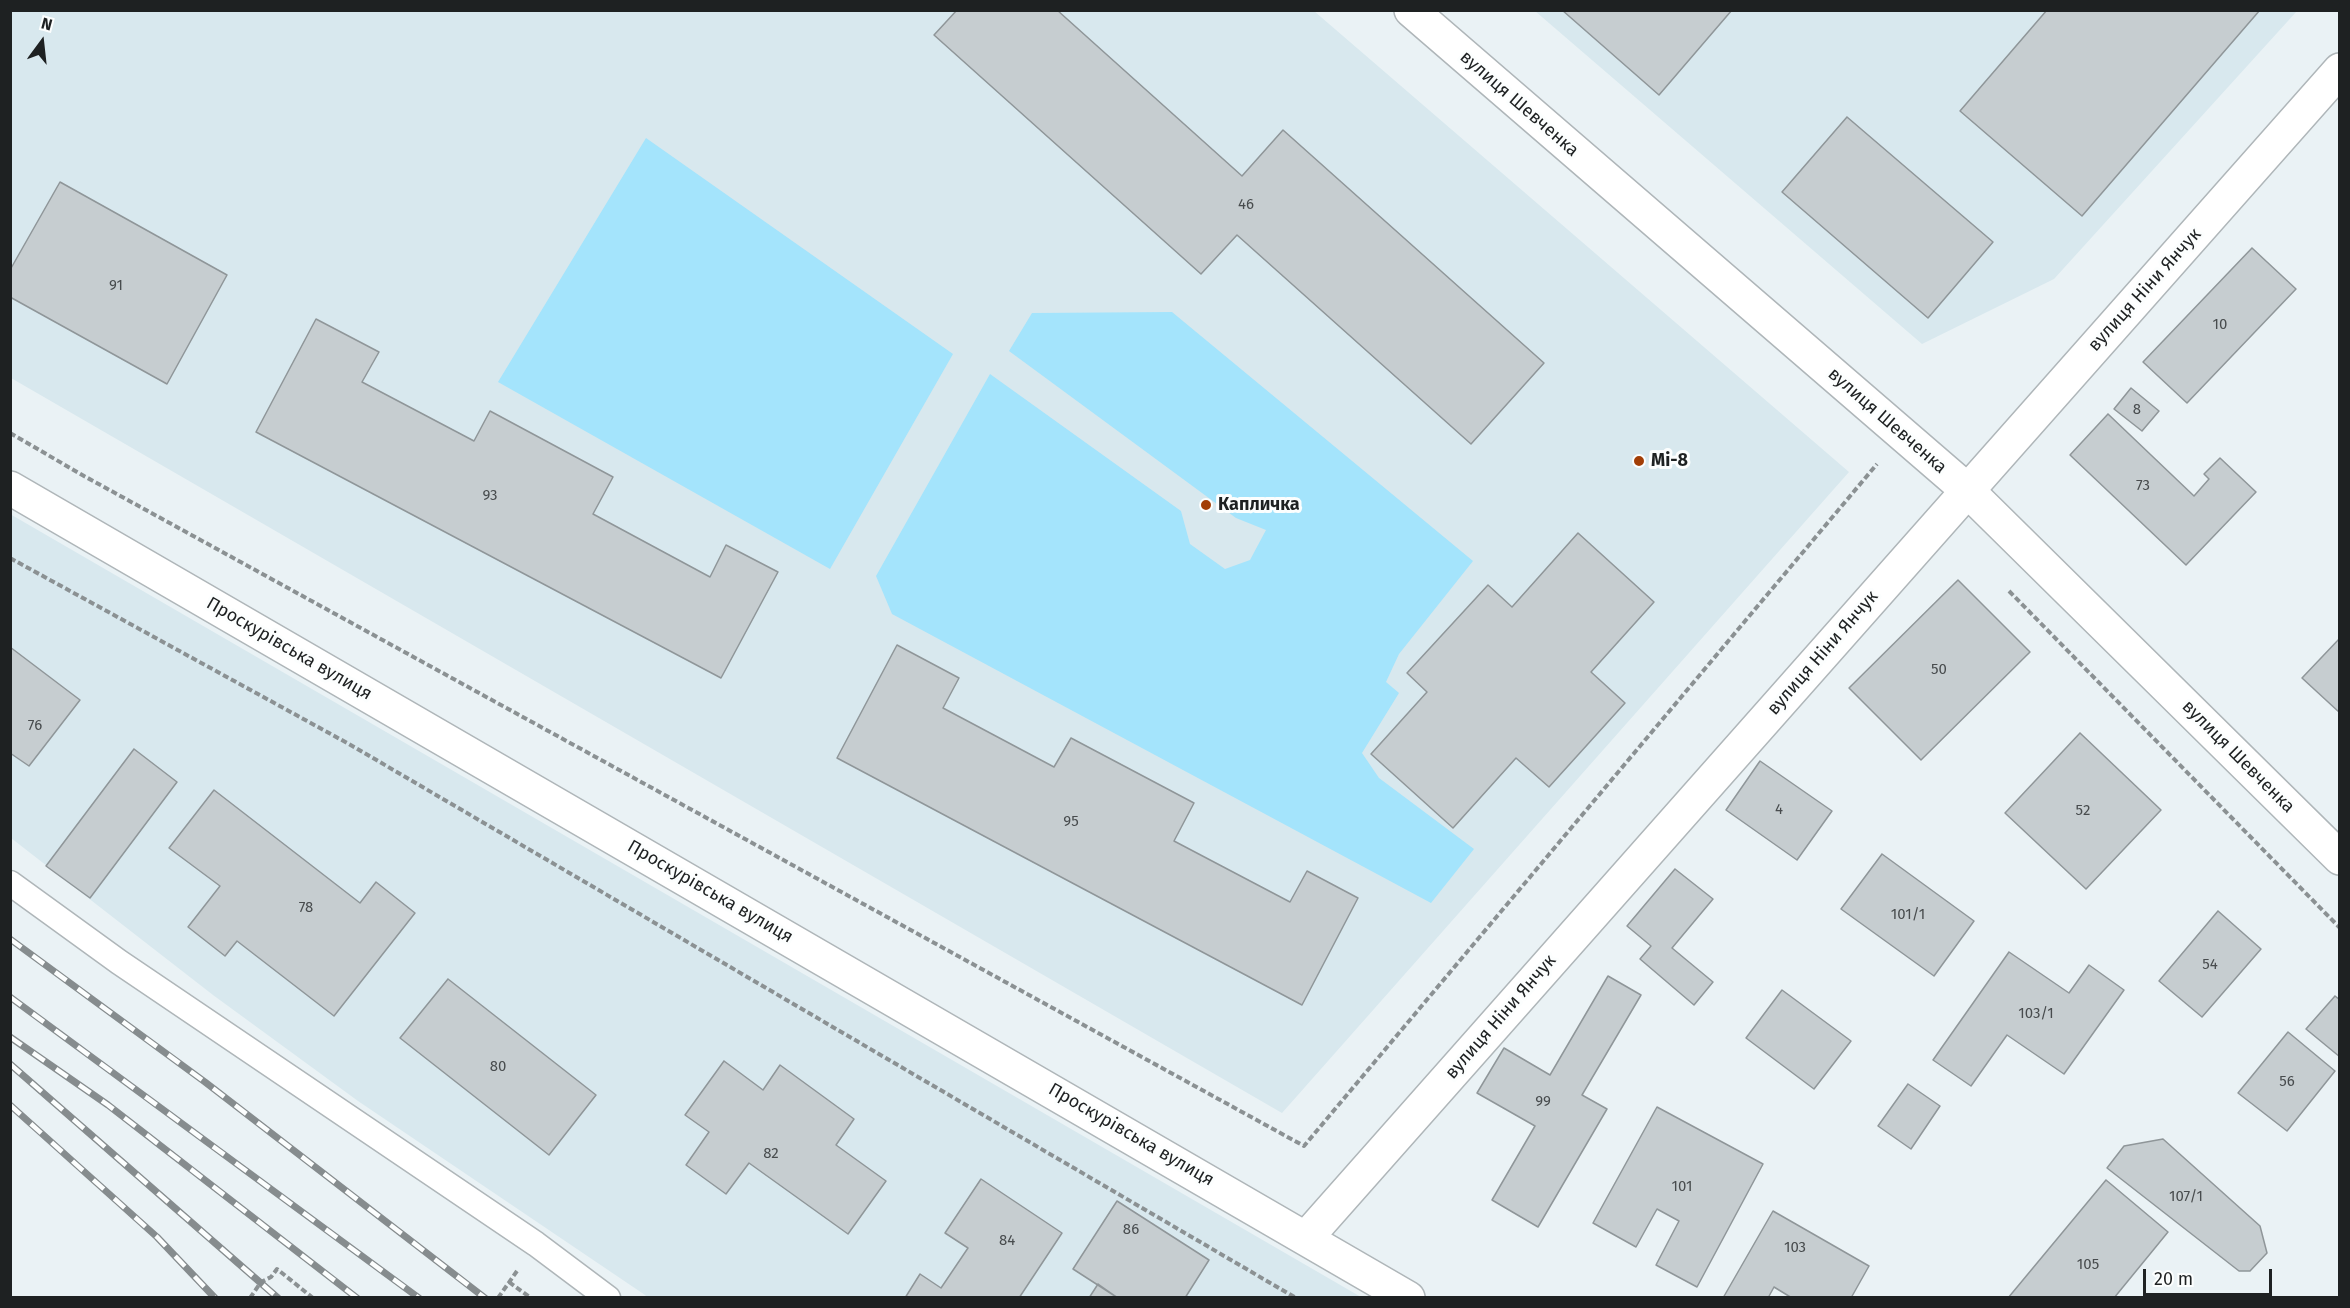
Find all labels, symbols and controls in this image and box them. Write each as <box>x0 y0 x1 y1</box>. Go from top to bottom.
north arrow <box>12 12 72 72</box>
text: N <box>39 14 54 35</box>
street label: вулиця Шевченка <box>1455 46 1583 162</box>
house number: 46 <box>1238 196 1254 214</box>
street label: вулиця Ніни Янчук <box>2084 224 2206 356</box>
house number: 91 <box>109 277 123 295</box>
house number: 10 <box>2213 316 2227 334</box>
street label: вулиця Шевченка <box>1823 363 1951 479</box>
house number: 8 <box>2133 401 2141 419</box>
place label: Mi-8 <box>1651 450 1688 472</box>
marker: Mi-8 <box>1632 454 1646 468</box>
house number: 73 <box>2136 477 2150 495</box>
house number: 93 <box>482 487 498 505</box>
place label: Капличка <box>1218 494 1300 516</box>
marker: Капличка <box>1199 498 1213 512</box>
street label: вулиця Ніни Янчук <box>1763 586 1883 720</box>
street label: Проскурівська вулиця <box>202 593 376 705</box>
house number: 50 <box>1931 661 1947 679</box>
street label: вулиця Шевченка <box>2177 696 2299 818</box>
house number: 76 <box>28 717 42 735</box>
house number: 4 <box>1775 801 1783 819</box>
house number: 52 <box>2076 802 2090 820</box>
house number: 95 <box>1063 813 1079 831</box>
street label: Проскурівська вулиця <box>623 836 797 948</box>
house number: 78 <box>299 899 313 917</box>
house number: 101/1 <box>1891 906 1925 924</box>
street label: вулиця Ніни Янчук <box>1441 950 1561 1084</box>
house number: 54 <box>2202 956 2218 974</box>
house number: 103/1 <box>2018 1005 2054 1023</box>
house number: 80 <box>490 1058 506 1076</box>
house number: 56 <box>2279 1073 2295 1091</box>
street label: Проскурівська вулиця <box>1044 1079 1218 1191</box>
house number: 99 <box>1535 1093 1551 1111</box>
house number: 82 <box>763 1145 779 1163</box>
house number: 101 <box>1672 1178 1692 1196</box>
house number: 107/1 <box>2169 1188 2203 1206</box>
house number: 86 <box>1123 1221 1139 1239</box>
house number: 84 <box>999 1232 1015 1250</box>
house number: 103 <box>1784 1239 1806 1257</box>
house number: 105 <box>2077 1256 2099 1274</box>
scale bar <box>2146 1257 2275 1295</box>
text: 20 m <box>2154 1268 2193 1290</box>

